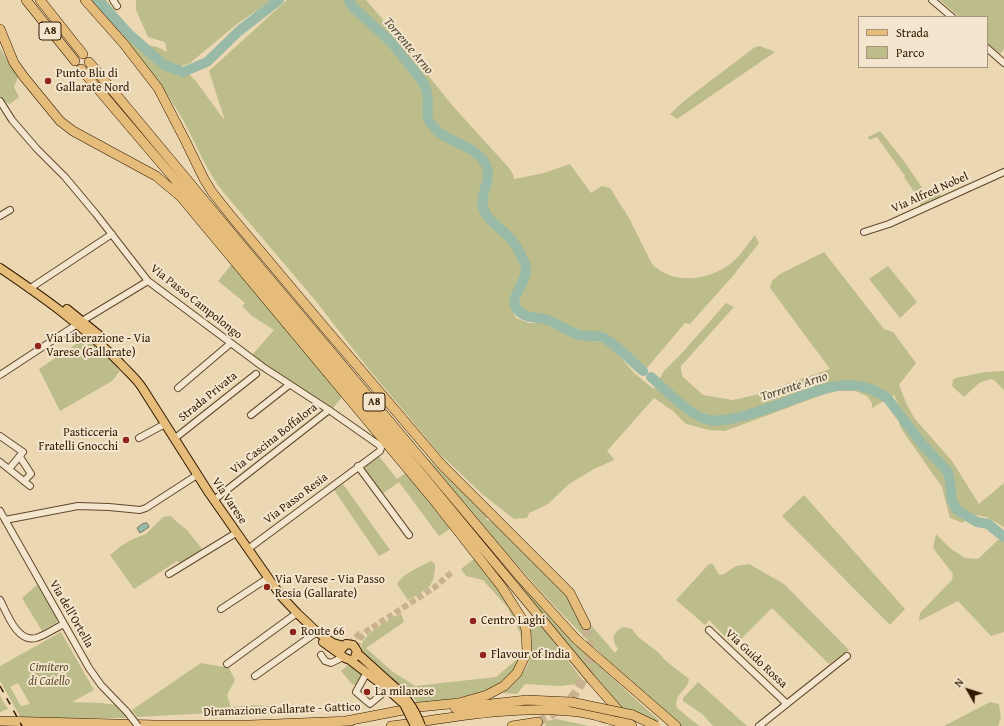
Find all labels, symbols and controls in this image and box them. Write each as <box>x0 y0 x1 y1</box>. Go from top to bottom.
water label: Torrente Arno <box>380 14 436 78</box>
legend <box>858 16 988 68</box>
road number: A8 <box>39 22 61 40</box>
text: Strada <box>896 24 929 41</box>
text: Parco <box>896 44 924 61</box>
place label: Punto Blu di Gallarate Nord <box>56 67 129 95</box>
marker: Punto Blu di Gallarate Nord <box>43 76 53 86</box>
street label: Via Alfred Nobel <box>889 170 971 216</box>
street label: Via Passo Campolongo <box>147 262 245 342</box>
place label: Via Liberazione - Via Varese (Gallarate) <box>46 332 151 360</box>
marker: Via Liberazione - Via Varese (Gallarate) <box>33 341 43 351</box>
street label: Strada Privata <box>176 369 240 425</box>
water label: Torrente Arno <box>759 369 829 405</box>
road number: A8 <box>363 393 385 411</box>
street label: Via Cascina Boffalora <box>228 401 320 477</box>
place label: Pasticceria Fratelli Gnocchi <box>39 426 118 454</box>
marker: Pasticceria Fratelli Gnocchi <box>121 435 131 445</box>
street label: Via Passo Resia <box>261 470 331 528</box>
street label: Via Varese <box>208 475 250 527</box>
place label: Via Varese - Via Passo Resia (Gallarate) <box>275 573 385 601</box>
street label: Via dell'Ortella <box>46 578 96 650</box>
marker: Via Varese - Via Passo Resia (Gallarate) <box>262 582 272 592</box>
place label: Centro Laghi <box>481 614 545 628</box>
marker: Centro Laghi <box>468 616 478 626</box>
place label: Route 66 <box>301 625 345 639</box>
street label: Via Guido Rossa <box>722 626 790 692</box>
marker: Route 66 <box>288 627 298 637</box>
place label: Flavour of India <box>491 648 570 662</box>
marker: Flavour of India <box>478 650 488 660</box>
park label: Cimitero di Caiello <box>28 661 70 689</box>
north arrow <box>948 670 988 710</box>
text: N <box>950 675 967 690</box>
place label: La milanese <box>375 685 434 699</box>
marker: La milanese <box>362 687 372 697</box>
street label: Diramazione Gallarate - Gattico <box>203 700 361 720</box>

